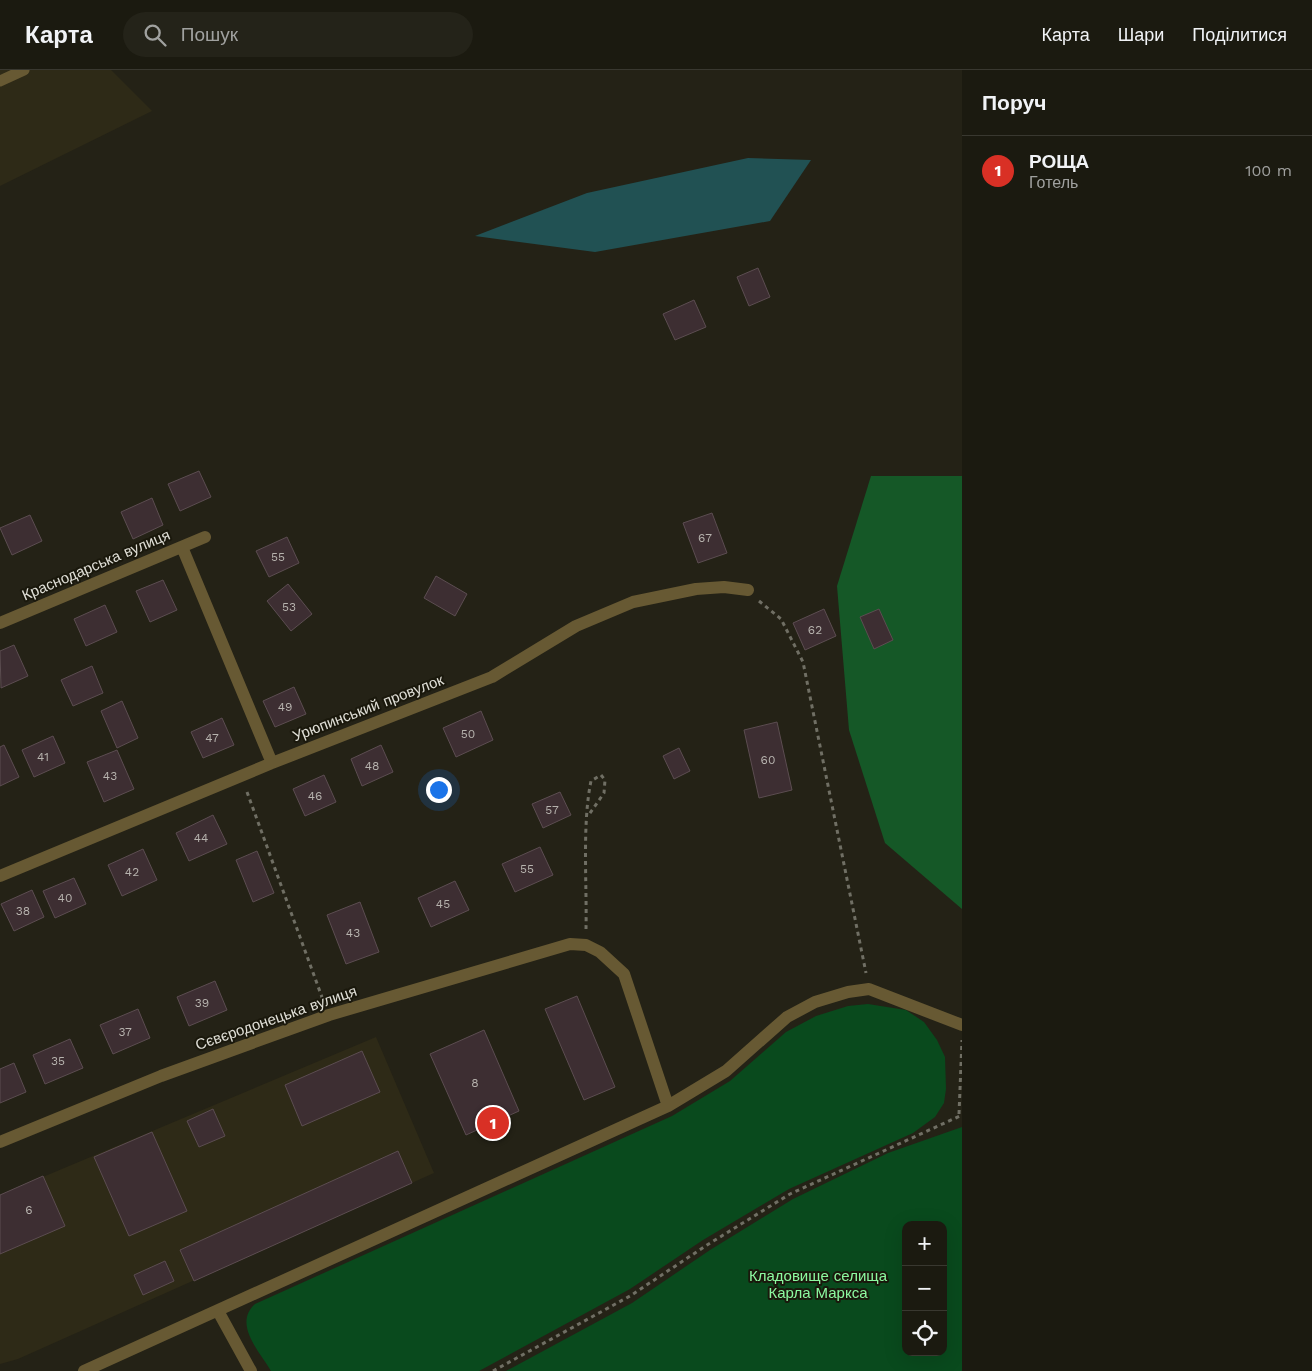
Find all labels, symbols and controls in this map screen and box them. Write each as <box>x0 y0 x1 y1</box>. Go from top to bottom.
search box <box>123 12 473 57</box>
text: Карта <box>25 21 93 49</box>
icon: search <box>141 21 169 49</box>
text: Пошук <box>181 23 238 46</box>
text: Карта <box>1042 24 1090 45</box>
text: Шари <box>1118 24 1164 45</box>
text: Поділитися <box>1192 24 1287 45</box>
text: Поруч <box>982 90 1046 115</box>
text: РОЩА <box>1029 150 1089 173</box>
text: 1 <box>995 161 1001 180</box>
text: 100 m <box>1245 161 1292 180</box>
text: Готель <box>1029 173 1078 192</box>
street label: Краснодарська вулиця <box>19 526 173 604</box>
house number: 67 <box>698 531 712 545</box>
house number: 55 <box>271 550 285 564</box>
house number: 53 <box>282 600 296 614</box>
house number: 62 <box>808 623 822 637</box>
street label: Урюпинський провулок <box>290 671 447 745</box>
house number: 49 <box>278 700 292 714</box>
house number: 50 <box>461 727 475 741</box>
house number: 47 <box>205 731 219 745</box>
house number: 41 <box>37 750 49 764</box>
house number: 60 <box>761 753 775 767</box>
house number: 48 <box>365 759 379 773</box>
house number: 43 <box>103 769 117 783</box>
your location <box>426 777 452 803</box>
house number: 46 <box>308 789 322 803</box>
house number: 57 <box>545 803 559 817</box>
house number: 44 <box>194 831 208 845</box>
house number: 55 <box>520 862 534 876</box>
house number: 42 <box>125 865 139 879</box>
house number: 40 <box>58 891 72 905</box>
house number: 45 <box>436 897 450 911</box>
house number: 38 <box>16 904 30 918</box>
house number: 43 <box>346 926 360 940</box>
street label: Сєвєродонецька вулиця <box>193 982 359 1054</box>
house number: 39 <box>195 996 209 1010</box>
house number: 37 <box>118 1025 132 1039</box>
house number: 35 <box>51 1054 65 1068</box>
house number: 8 <box>471 1076 479 1090</box>
pin: 1 <box>477 1104 509 1142</box>
house number: 6 <box>25 1203 33 1217</box>
map controls <box>902 1221 947 1356</box>
button: + <box>902 1221 947 1266</box>
button: − <box>902 1266 947 1311</box>
park label: Кладовище селища Карла Маркса <box>749 1267 888 1302</box>
button: locate <box>902 1311 947 1356</box>

